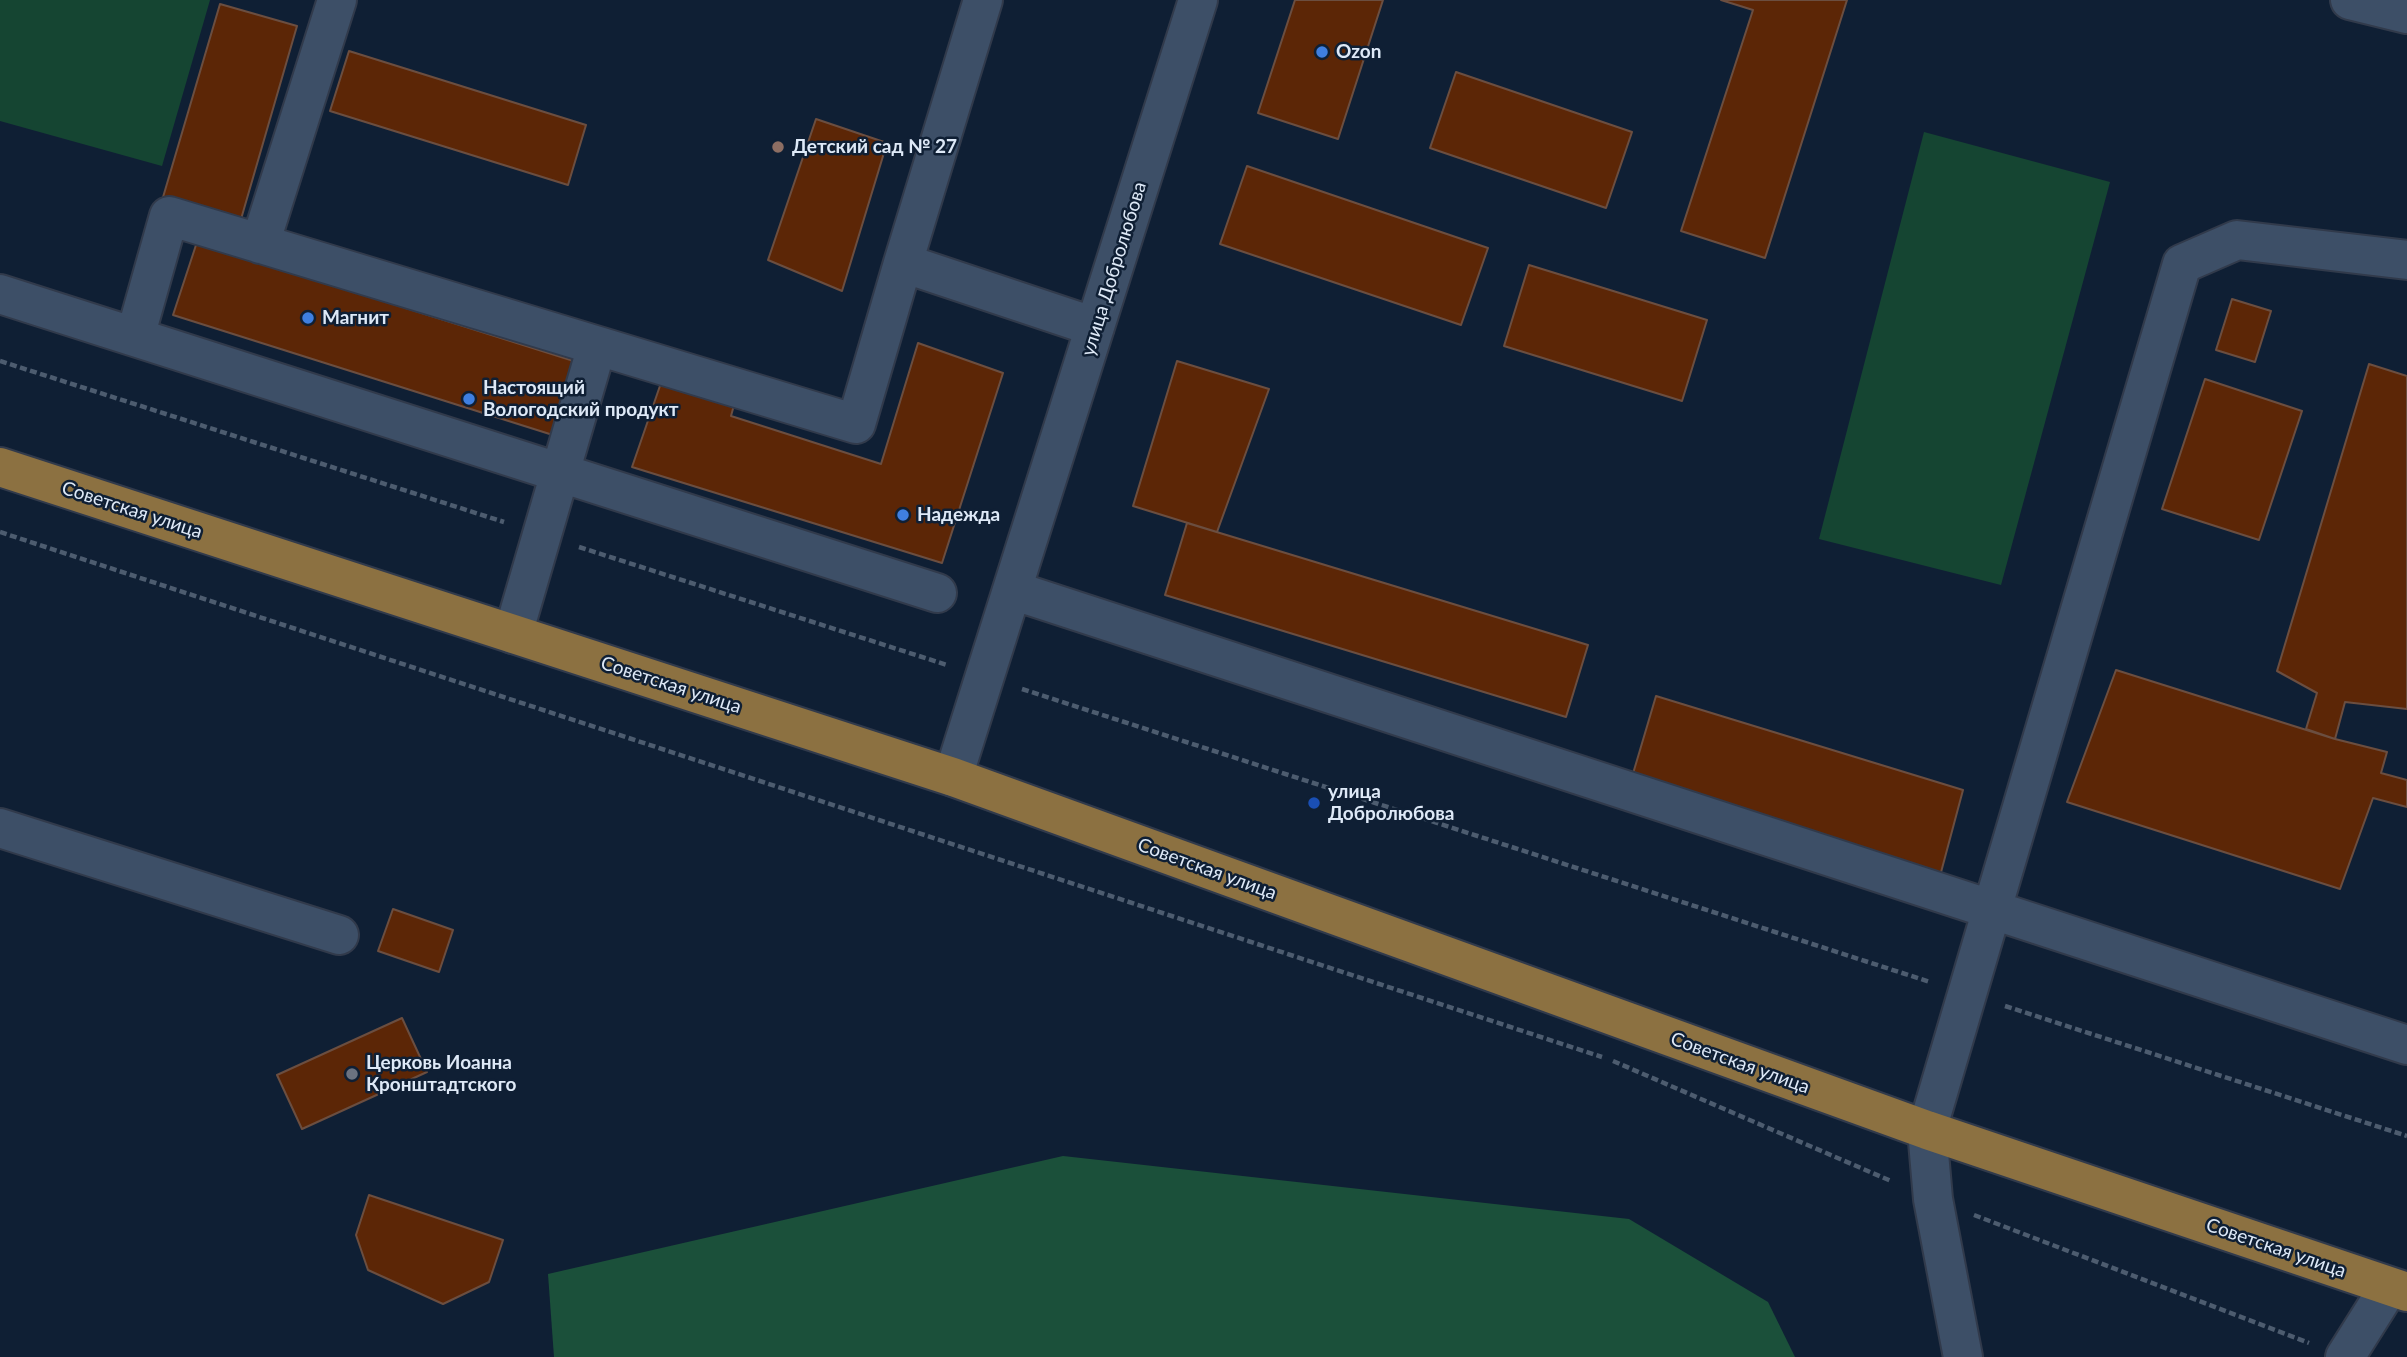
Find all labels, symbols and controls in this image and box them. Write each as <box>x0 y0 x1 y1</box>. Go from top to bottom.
place label: Ozon <box>1336 41 1381 63</box>
marker: Ozon <box>1314 44 1330 60</box>
place label: Детский сад № 27 <box>792 136 957 158</box>
marker: Детский сад № 27 <box>770 139 786 155</box>
street label: улица Добролюбова <box>1077 179 1151 359</box>
place label: Магнит <box>322 307 389 329</box>
marker: Магнит <box>300 310 316 326</box>
place label: Настоящий Вологодский продукт <box>483 377 679 421</box>
marker: Настоящий Вологодский продукт <box>461 391 477 407</box>
street label: Советская улица <box>59 477 205 543</box>
place label: Надежда <box>917 504 1000 526</box>
marker: Надежда <box>895 507 911 523</box>
street label: Советская улица <box>598 652 744 718</box>
place label: улица Добролюбова <box>1328 781 1454 825</box>
marker: улица Добролюбова <box>1306 795 1322 811</box>
street label: Советская улица <box>1134 833 1280 905</box>
street label: Советская улица <box>1667 1027 1813 1099</box>
place label: Церковь Иоанна Кронштадтского <box>366 1052 516 1096</box>
marker: Церковь Иоанна Кронштадтского <box>344 1066 360 1082</box>
street label: Советская улица <box>2203 1213 2349 1283</box>

